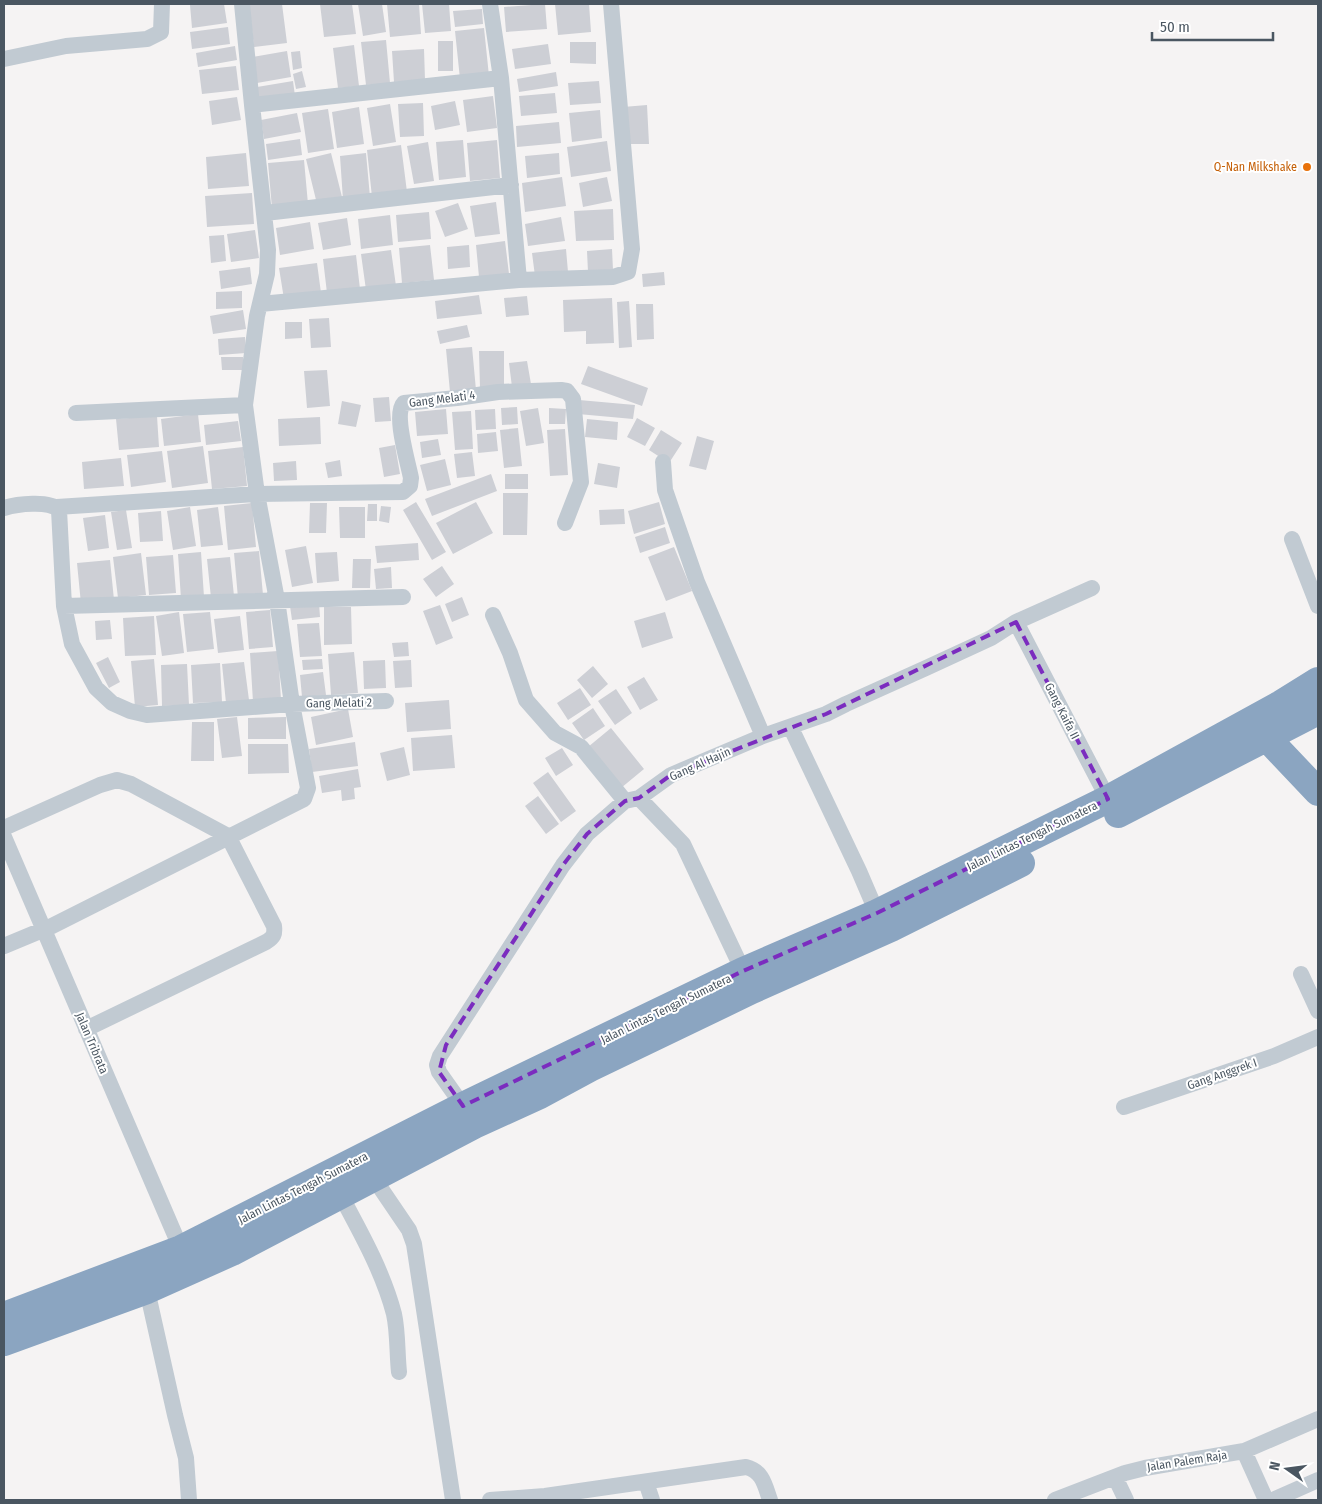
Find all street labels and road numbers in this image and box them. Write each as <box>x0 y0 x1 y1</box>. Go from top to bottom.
street label: Gang Melati 4 <box>408 388 476 410</box>
street label: Gang Kaifa II <box>1042 681 1082 741</box>
street label: Gang Melati 2 <box>306 695 372 711</box>
street label: Gang Al Hajin <box>667 744 733 784</box>
street label: Jalan Lintas Tengah Sumatera <box>964 798 1100 874</box>
street label: Jalan Lintas Tengah Sumatera <box>598 971 734 1047</box>
street label: Jalan Tribrata <box>73 1010 111 1076</box>
street label: Gang Anggrek I <box>1185 1056 1259 1092</box>
street label: Jalan Lintas Tengah Sumatera <box>236 1149 370 1227</box>
street label: Jalan Palem Raja <box>1146 1448 1228 1474</box>

